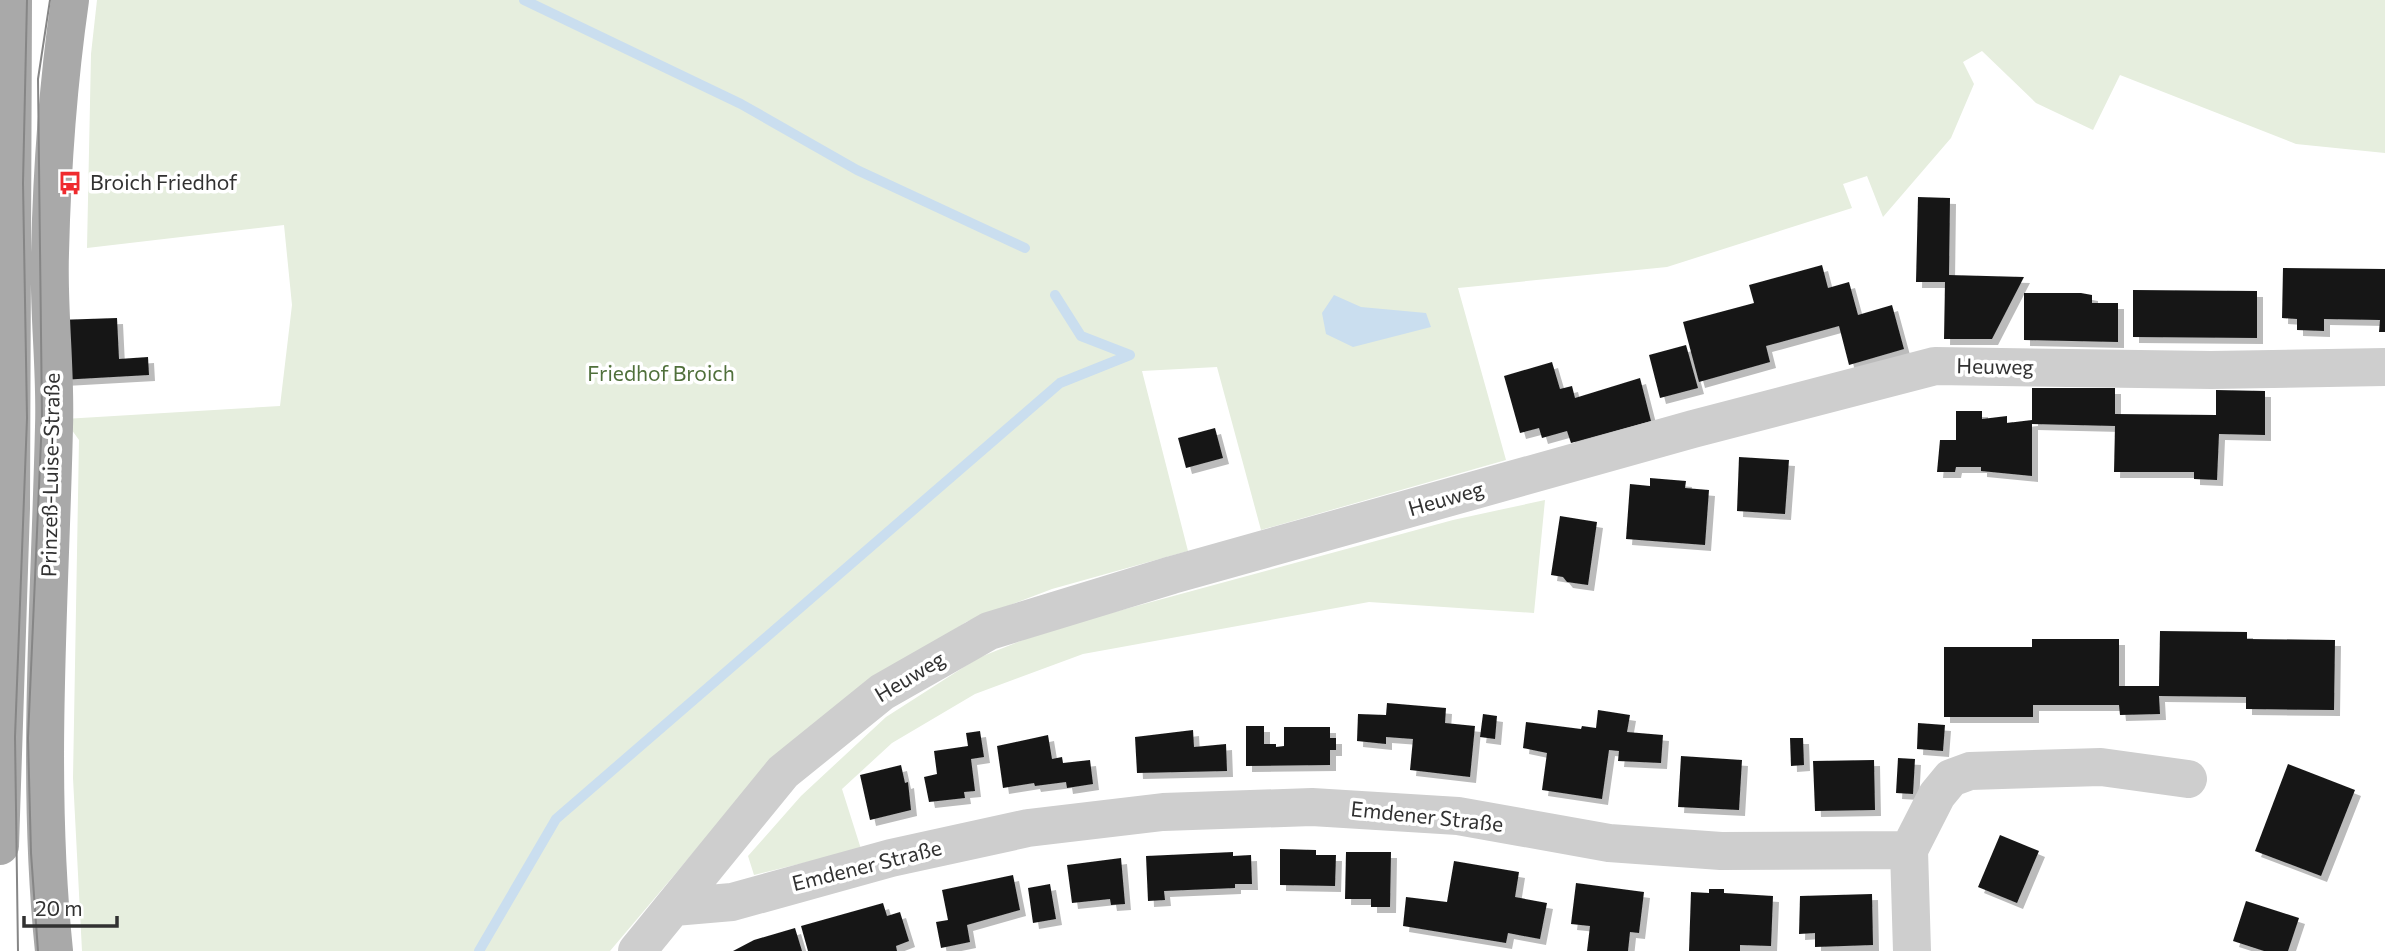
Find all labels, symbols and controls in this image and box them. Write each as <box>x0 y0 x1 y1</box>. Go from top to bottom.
bus stop icon: Broich Friedhof <box>56 169 84 197</box>
place label: Broich Friedhof <box>90 169 238 194</box>
street label: Heuweg <box>1956 352 2034 379</box>
park label: Friedhof Broich <box>587 360 735 385</box>
street label: Prinzeß-Luise-Straße <box>35 373 64 577</box>
street label: Heuweg <box>1405 475 1486 520</box>
street label: Heuweg <box>870 645 949 706</box>
street label: Emdener Straße <box>1350 795 1505 836</box>
street label: Emdener Straße <box>789 834 944 895</box>
scale bar <box>24 884 117 928</box>
text: 20 m <box>35 895 83 920</box>

